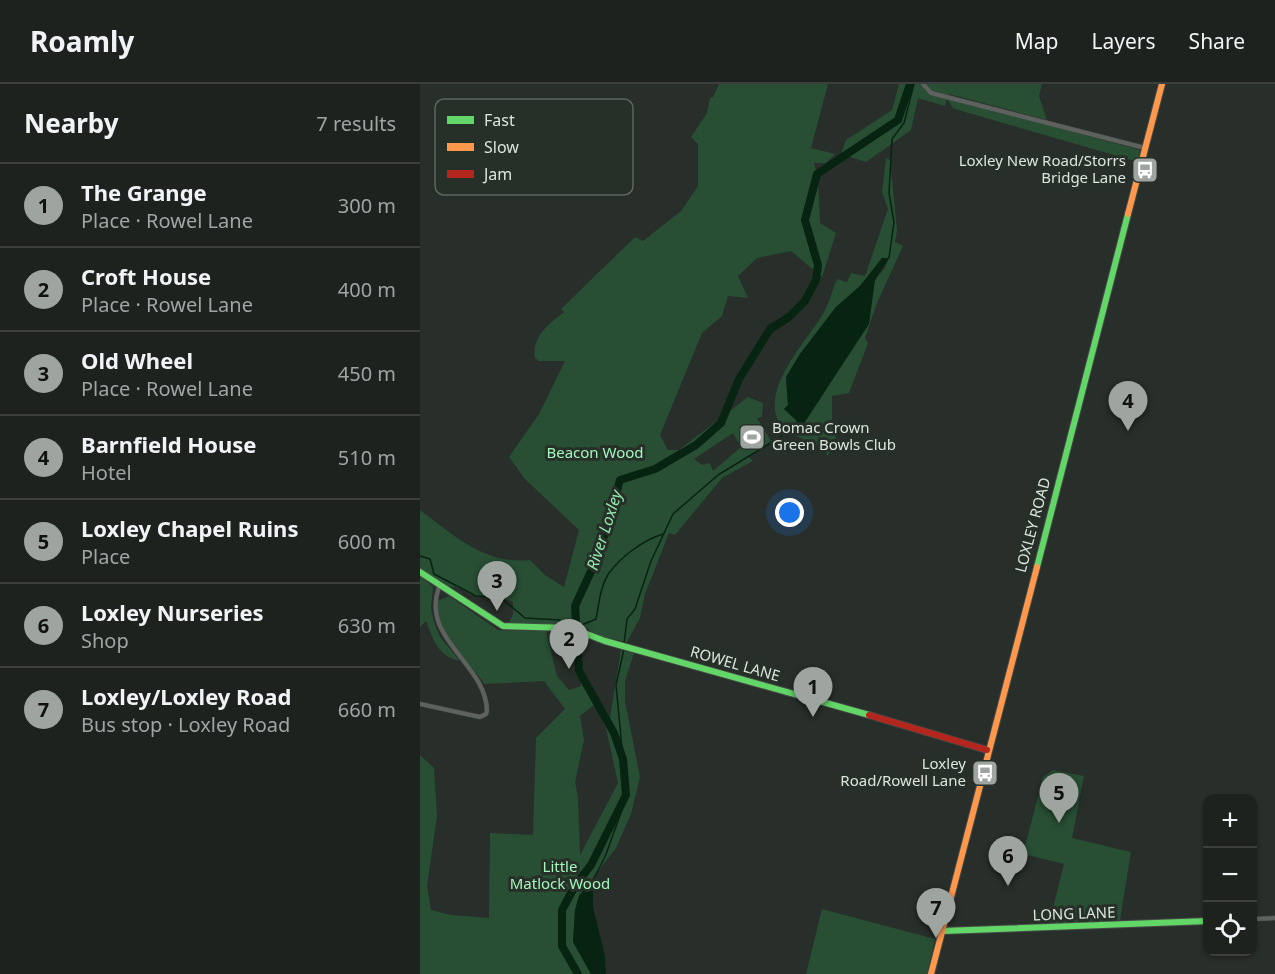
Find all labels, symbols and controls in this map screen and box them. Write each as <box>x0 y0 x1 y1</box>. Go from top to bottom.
text: Roamly <box>30 22 134 60</box>
text: Map <box>1015 27 1059 55</box>
text: Layers <box>1092 27 1156 55</box>
text: Share <box>1189 27 1245 55</box>
legend <box>435 99 633 195</box>
text: Nearby <box>24 105 119 141</box>
text: Fast <box>484 109 515 131</box>
text: 7 results <box>316 110 396 137</box>
text: Slow <box>484 136 519 158</box>
place label: Loxley New Road/Storrs Bridge Lane <box>959 150 1126 187</box>
bus stop icon: Loxley New Road/Storrs Bridge Lane <box>1130 155 1160 185</box>
text: Jam <box>482 163 512 185</box>
text: The Grange <box>81 177 207 207</box>
text: 1 <box>38 192 49 219</box>
text: 300 m <box>338 192 396 219</box>
text: Place · Rowel Lane <box>81 207 253 234</box>
text: Croft House <box>81 261 211 291</box>
text: 2 <box>38 276 49 303</box>
text: 400 m <box>338 276 396 303</box>
text: Place · Rowel Lane <box>81 291 253 318</box>
text: Old Wheel <box>81 345 193 375</box>
text: 3 <box>38 360 49 387</box>
text: 450 m <box>338 360 396 387</box>
text: Place · Rowel Lane <box>81 375 253 402</box>
pin: 4 <box>1108 382 1148 431</box>
place label: Bomac Crown Green Bowls Club <box>772 417 896 454</box>
sports icon: Bomac Crown Green Bowls Club <box>737 422 767 452</box>
text: Barnfield House <box>81 429 256 459</box>
park label: Beacon Wood <box>546 442 644 462</box>
text: 4 <box>38 444 49 471</box>
text: 510 m <box>338 444 396 471</box>
text: Hotel <box>81 459 132 486</box>
street label: LOXLEY ROAD <box>1010 475 1054 574</box>
water label: River Loxley <box>581 486 628 573</box>
your location <box>775 498 804 527</box>
text: Loxley Chapel Ruins <box>81 513 298 543</box>
text: 5 <box>38 528 49 555</box>
text: 600 m <box>338 528 396 555</box>
text: Place <box>81 543 130 570</box>
pin: 3 <box>478 562 517 611</box>
text: Loxley Nurseries <box>81 597 264 627</box>
text: 6 <box>38 612 49 639</box>
text: 630 m <box>338 612 396 639</box>
pin: 2 <box>550 620 588 669</box>
text: Shop <box>81 627 129 654</box>
street label: ROWEL LANE <box>688 641 782 685</box>
pin: 1 <box>794 668 832 717</box>
text: Loxley/Loxley Road <box>81 681 291 711</box>
text: 7 <box>38 696 49 723</box>
text: 660 m <box>338 696 396 723</box>
text: Bus stop · Loxley Road <box>81 711 290 738</box>
place label: Loxley Road/Rowell Lane <box>840 753 966 790</box>
bus stop icon: Loxley Road/Rowell Lane <box>970 758 1000 788</box>
pin: 5 <box>1040 774 1078 823</box>
map controls <box>1203 794 1257 956</box>
button: + <box>1203 794 1257 848</box>
pin: 6 <box>988 836 1028 886</box>
button: − <box>1203 848 1257 902</box>
park label: Little Matlock Wood <box>510 856 610 893</box>
pin: 7 <box>916 888 956 938</box>
street label: LONG LANE <box>1032 902 1116 924</box>
button: locate <box>1203 902 1257 956</box>

